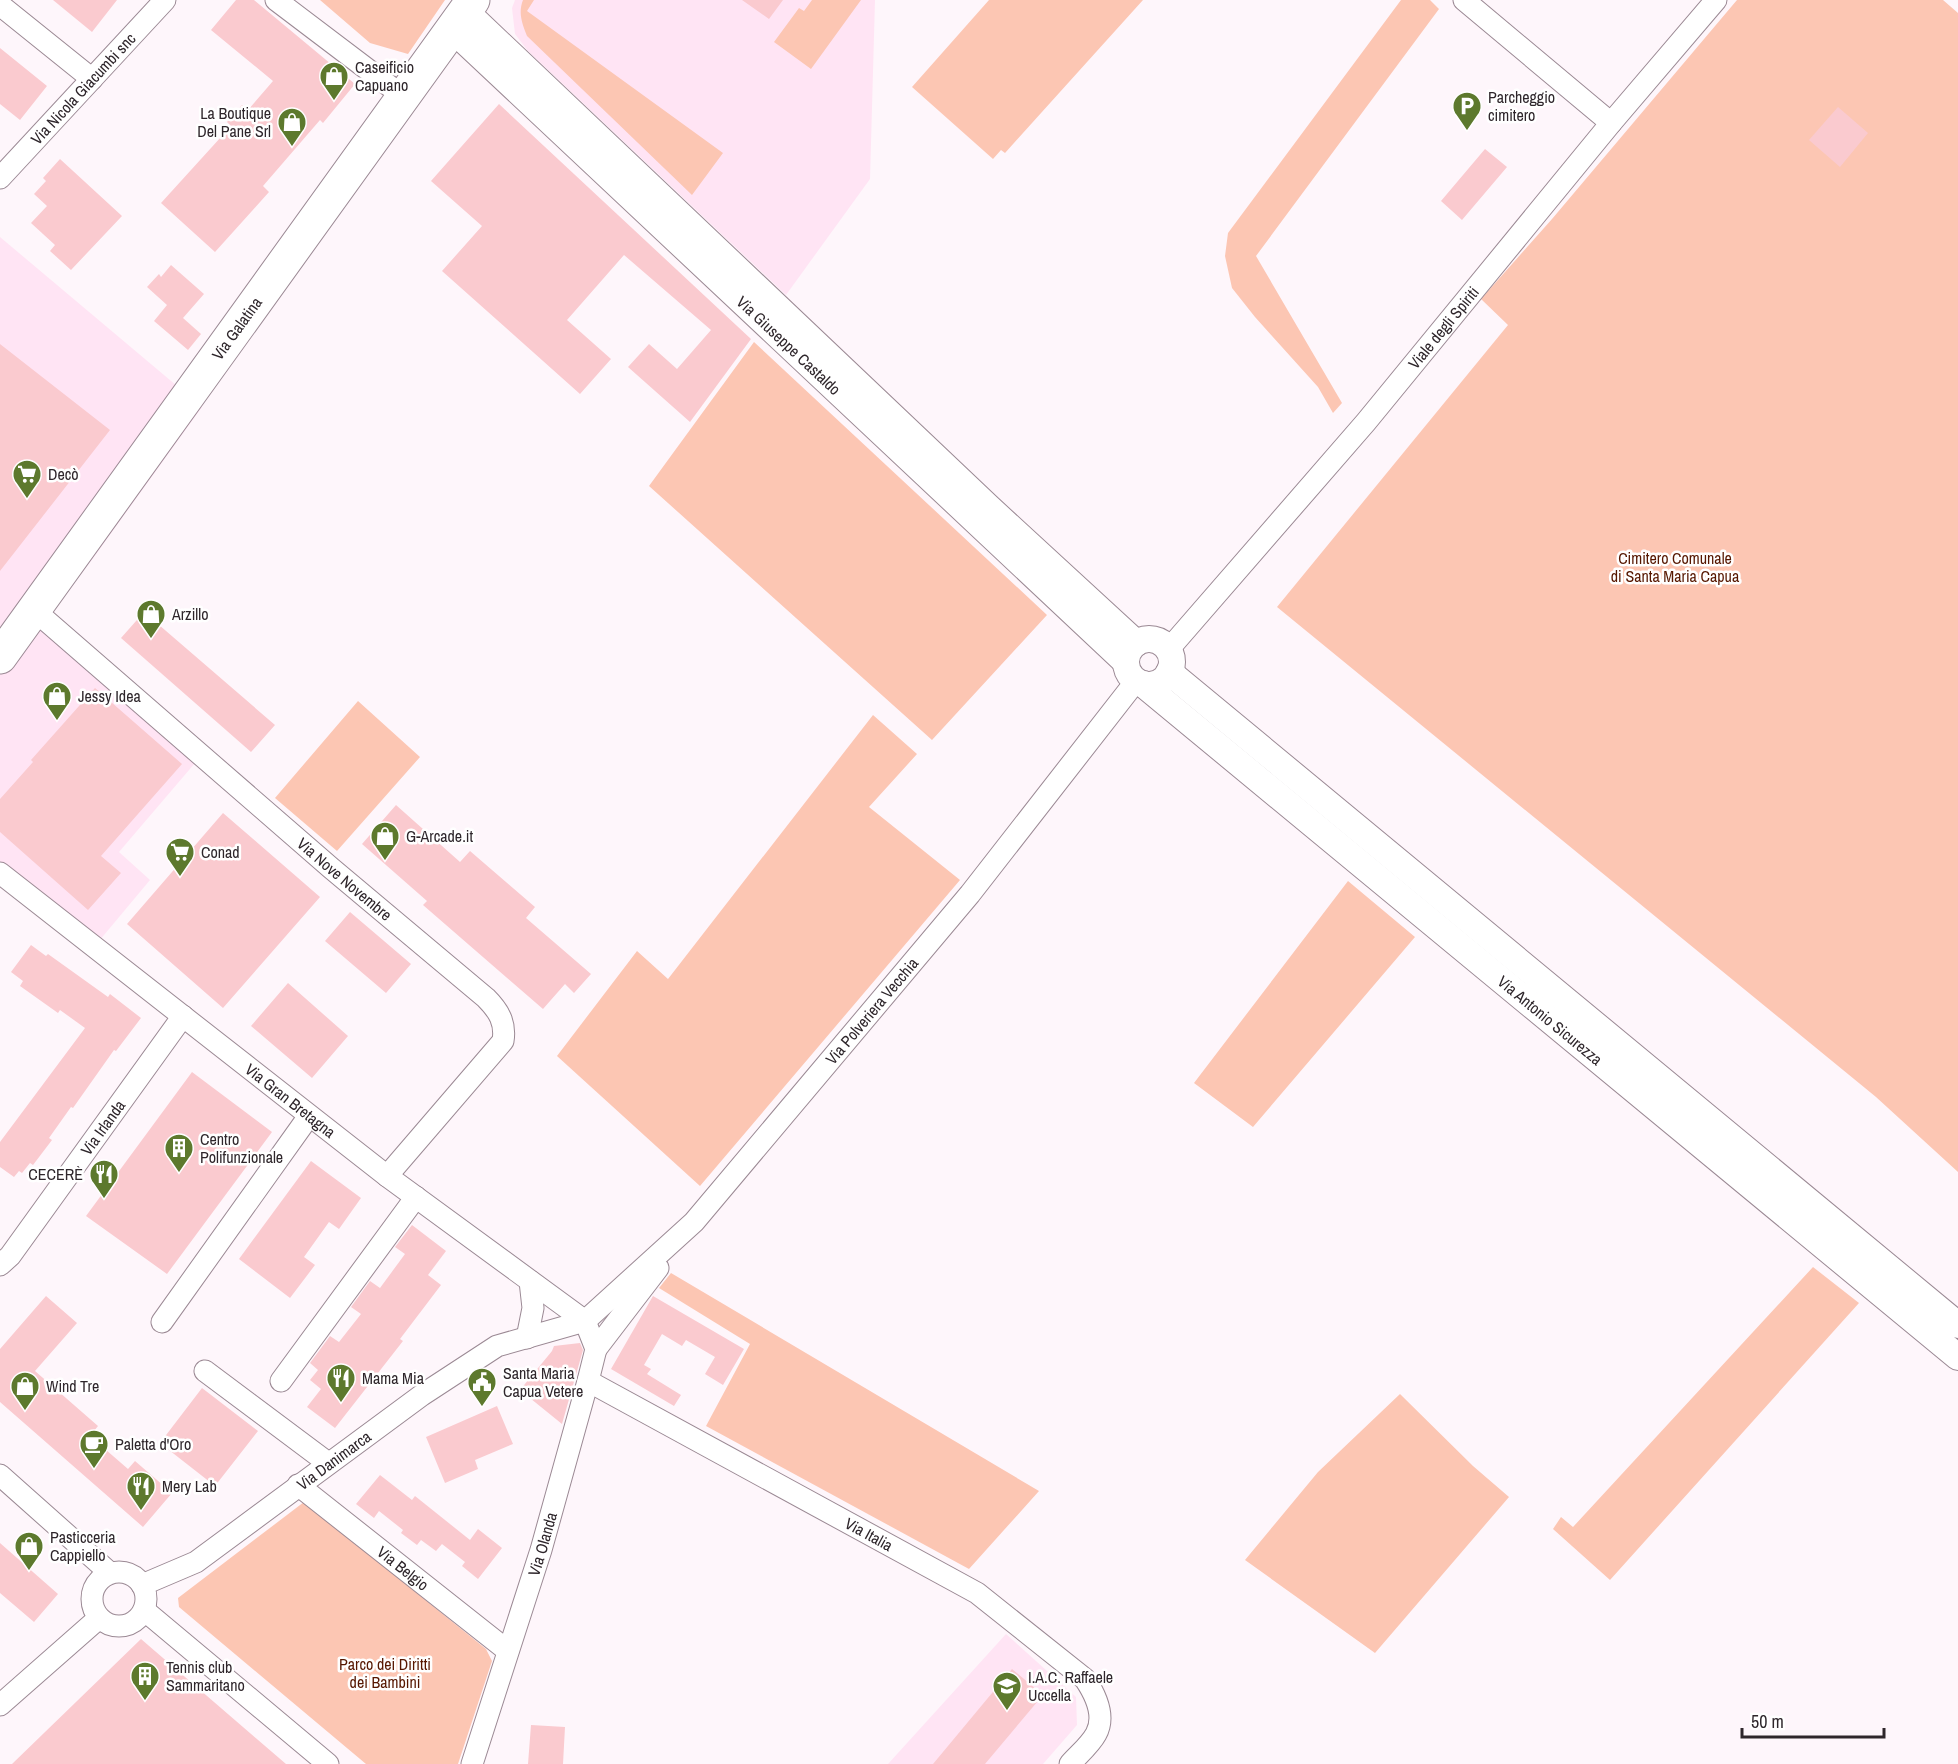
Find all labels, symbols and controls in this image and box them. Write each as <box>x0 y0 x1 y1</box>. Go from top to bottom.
street label: Via Nicola Giacumbi snc <box>26 28 141 149</box>
place label: Caseificio Capuano <box>355 56 414 96</box>
shop icon: Caseificio Capuano <box>318 60 350 102</box>
place label: Parcheggio cimitero <box>1488 86 1555 126</box>
parking icon: Parcheggio cimitero <box>1451 90 1483 132</box>
place label: La Boutique Del Pane Srl <box>197 102 271 142</box>
shop icon: La Boutique Del Pane Srl <box>276 106 308 148</box>
street label: Viale degli Spiriti <box>1403 282 1484 373</box>
street label: Via Giuseppe Castaldo <box>732 291 846 400</box>
street label: Via Galatina <box>206 292 267 364</box>
supermarket icon: Decò <box>11 458 43 500</box>
place label: Decò <box>48 463 79 485</box>
park label: Cimitero Comunale di Santa Maria Capua <box>1611 547 1740 587</box>
shop icon: Arzillo <box>135 598 167 640</box>
place label: Arzillo <box>171 603 208 625</box>
shop icon: Jessy Idea <box>41 680 73 722</box>
place label: Jessy Idea <box>78 685 141 707</box>
shop icon: G-Arcade.it <box>369 820 401 862</box>
place label: G-Arcade.it <box>406 825 473 847</box>
street label: Via Nove Novembre <box>293 833 397 926</box>
supermarket icon: Conad <box>164 836 196 878</box>
place label: Conad <box>201 841 240 863</box>
street label: Via Polveriera Vecchia <box>820 952 923 1069</box>
street label: Via Antonio Sicurezza <box>1493 970 1608 1070</box>
street label: Via Gran Bretagna <box>241 1058 341 1143</box>
street label: Via Irlanda <box>75 1095 131 1159</box>
place label: Centro Polifunzionale <box>200 1128 283 1168</box>
building icon: Centro Polifunzionale <box>163 1132 195 1174</box>
restaurant icon: CECERÈ <box>88 1158 120 1200</box>
place label: CECERÈ <box>28 1163 83 1185</box>
restaurant icon: Mama Mia <box>325 1362 357 1404</box>
place label: Santa Maria Capua Vetere <box>503 1362 583 1402</box>
public building icon: Santa Maria Capua Vetere <box>466 1366 498 1408</box>
place label: Mama Mia <box>362 1367 425 1389</box>
shop icon: Wind Tre <box>9 1370 41 1412</box>
place label: Wind Tre <box>46 1375 99 1397</box>
street label: Via Danimarca <box>292 1425 376 1495</box>
cafe icon: Paletta d'Oro <box>78 1428 110 1470</box>
place label: Paletta d'Oro <box>115 1433 191 1455</box>
restaurant icon: Mery Lab <box>125 1470 157 1512</box>
place label: Mery Lab <box>162 1475 217 1497</box>
street label: Via Olanda <box>522 1509 562 1579</box>
street label: Via Italia <box>841 1512 898 1556</box>
place label: Pasticceria Cappiello <box>50 1526 116 1566</box>
shop icon: Pasticceria Cappiello <box>13 1530 45 1572</box>
street label: Via Belgio <box>373 1541 434 1595</box>
park label: Parco dei Diritti dei Bambini <box>339 1653 431 1693</box>
place label: Tennis club Sammaritano <box>166 1656 245 1696</box>
building icon: Tennis club Sammaritano <box>129 1660 161 1702</box>
place label: I.A.C. Raffaele Uccella <box>1028 1666 1113 1706</box>
school or university icon: I.A.C. Raffaele Uccella <box>991 1670 1023 1712</box>
scale bar <box>1742 1701 1884 1739</box>
text: 50 m <box>1751 1709 1784 1734</box>

